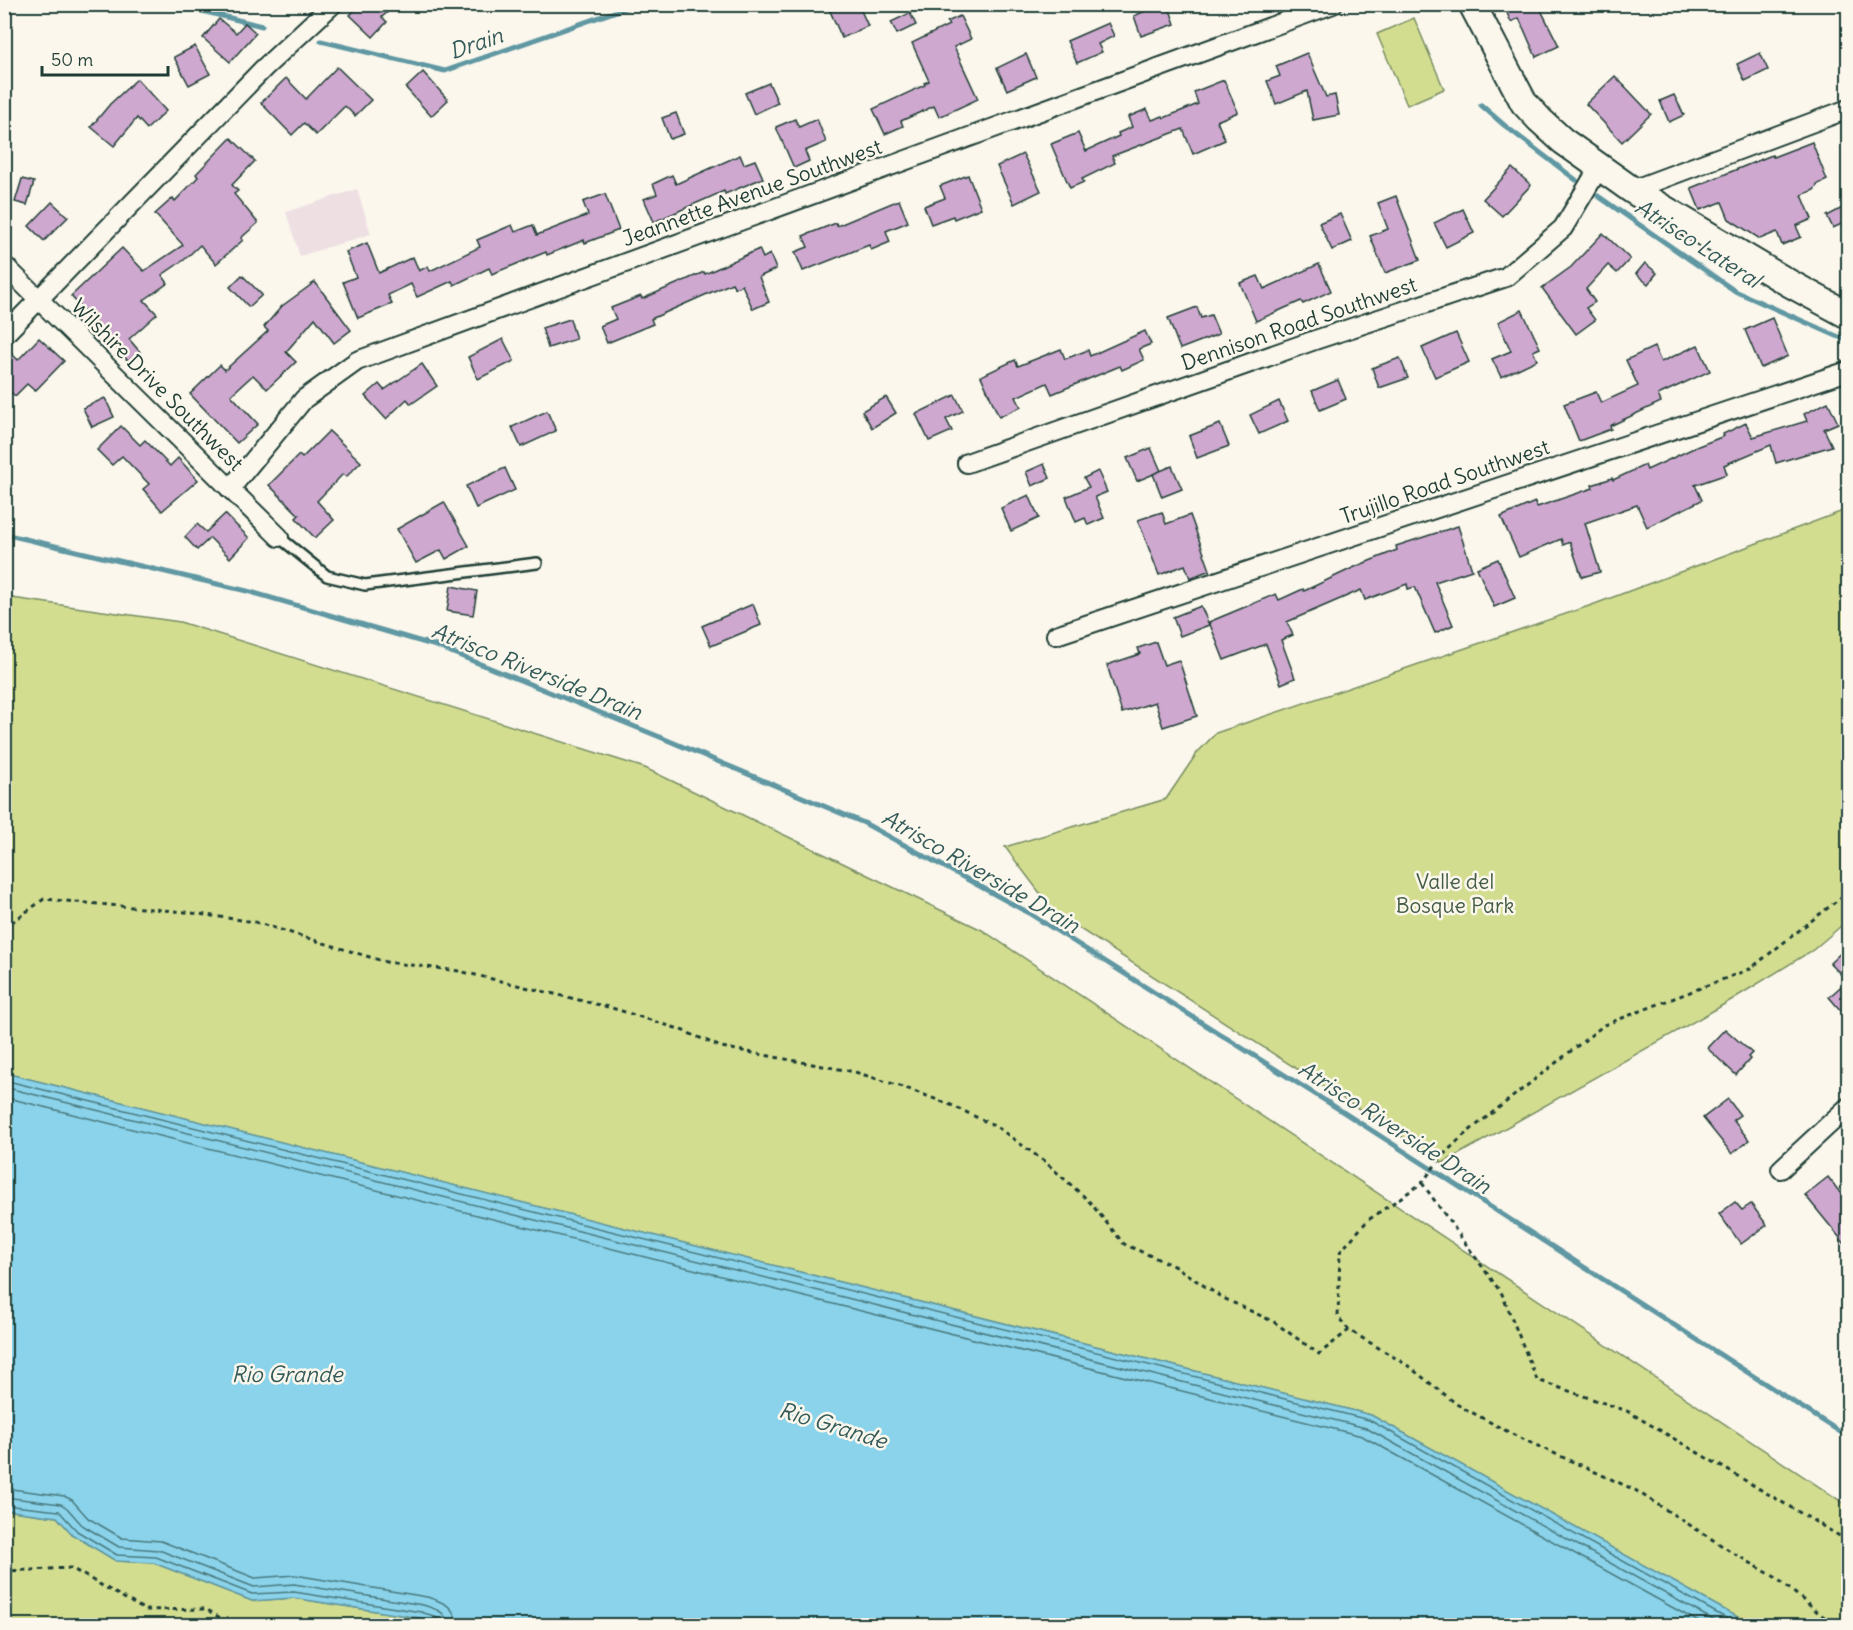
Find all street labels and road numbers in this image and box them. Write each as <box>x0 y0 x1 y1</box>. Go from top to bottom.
street label: Jeannette Avenue Southwest <box>618 133 885 252</box>
street label: Dennison Road Southwest <box>1178 271 1420 377</box>
street label: Wilshire Drive Southwest <box>65 293 249 477</box>
street label: Trujillo Road Southwest <box>1337 433 1553 530</box>

